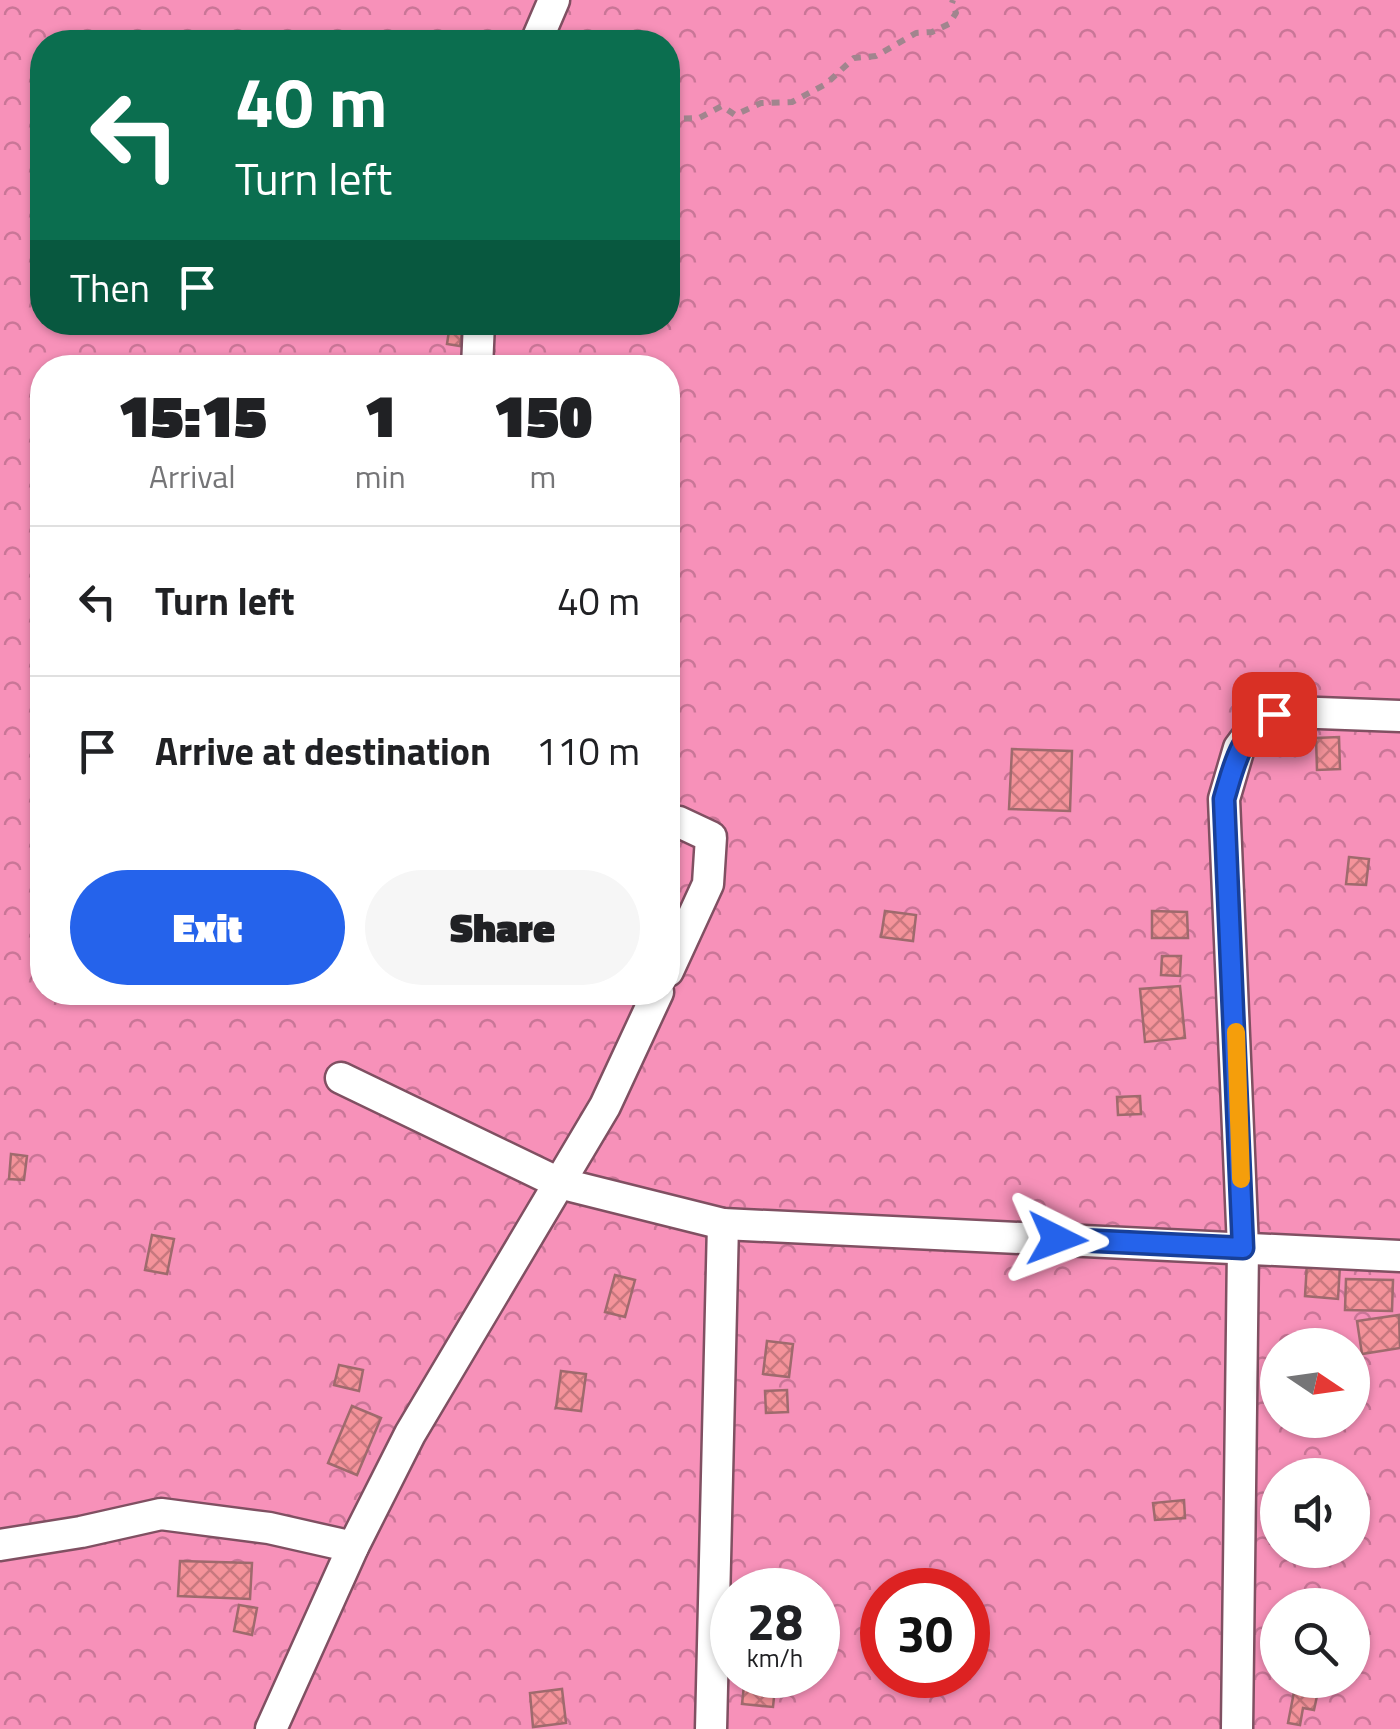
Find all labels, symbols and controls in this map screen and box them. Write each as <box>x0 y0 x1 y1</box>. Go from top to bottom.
text: 40 m <box>235 48 388 154</box>
icon: left <box>70 70 200 200</box>
text: Turn left <box>235 144 392 212</box>
text: Then <box>70 259 150 317</box>
icon: arrive <box>170 260 225 315</box>
text: 15:15 <box>118 369 267 460</box>
text: 1 <box>364 369 397 460</box>
text: 150 <box>493 369 592 460</box>
text: Arrival <box>149 452 236 500</box>
text: min <box>355 452 406 500</box>
text: m <box>529 452 556 500</box>
text: Turn left <box>155 572 295 630</box>
text: 40 m <box>557 572 640 630</box>
icon: left <box>70 574 125 629</box>
pin <box>1232 672 1317 757</box>
icon: arrive <box>1247 687 1302 742</box>
text: Arrive at destination <box>155 722 491 780</box>
text: 110 m <box>536 722 640 780</box>
icon: arrive <box>70 724 125 779</box>
button: Exit <box>70 870 345 985</box>
button: Share <box>365 870 640 985</box>
position arrow <box>1005 1187 1109 1291</box>
north arrow <box>1260 1328 1370 1438</box>
map controls <box>1260 1328 1370 1698</box>
button: sound <box>1260 1458 1370 1568</box>
speed limit sign: 30 <box>860 1568 990 1698</box>
text: 28 <box>747 1583 803 1659</box>
button: search <box>1260 1588 1370 1698</box>
text: km/h <box>747 1639 803 1677</box>

